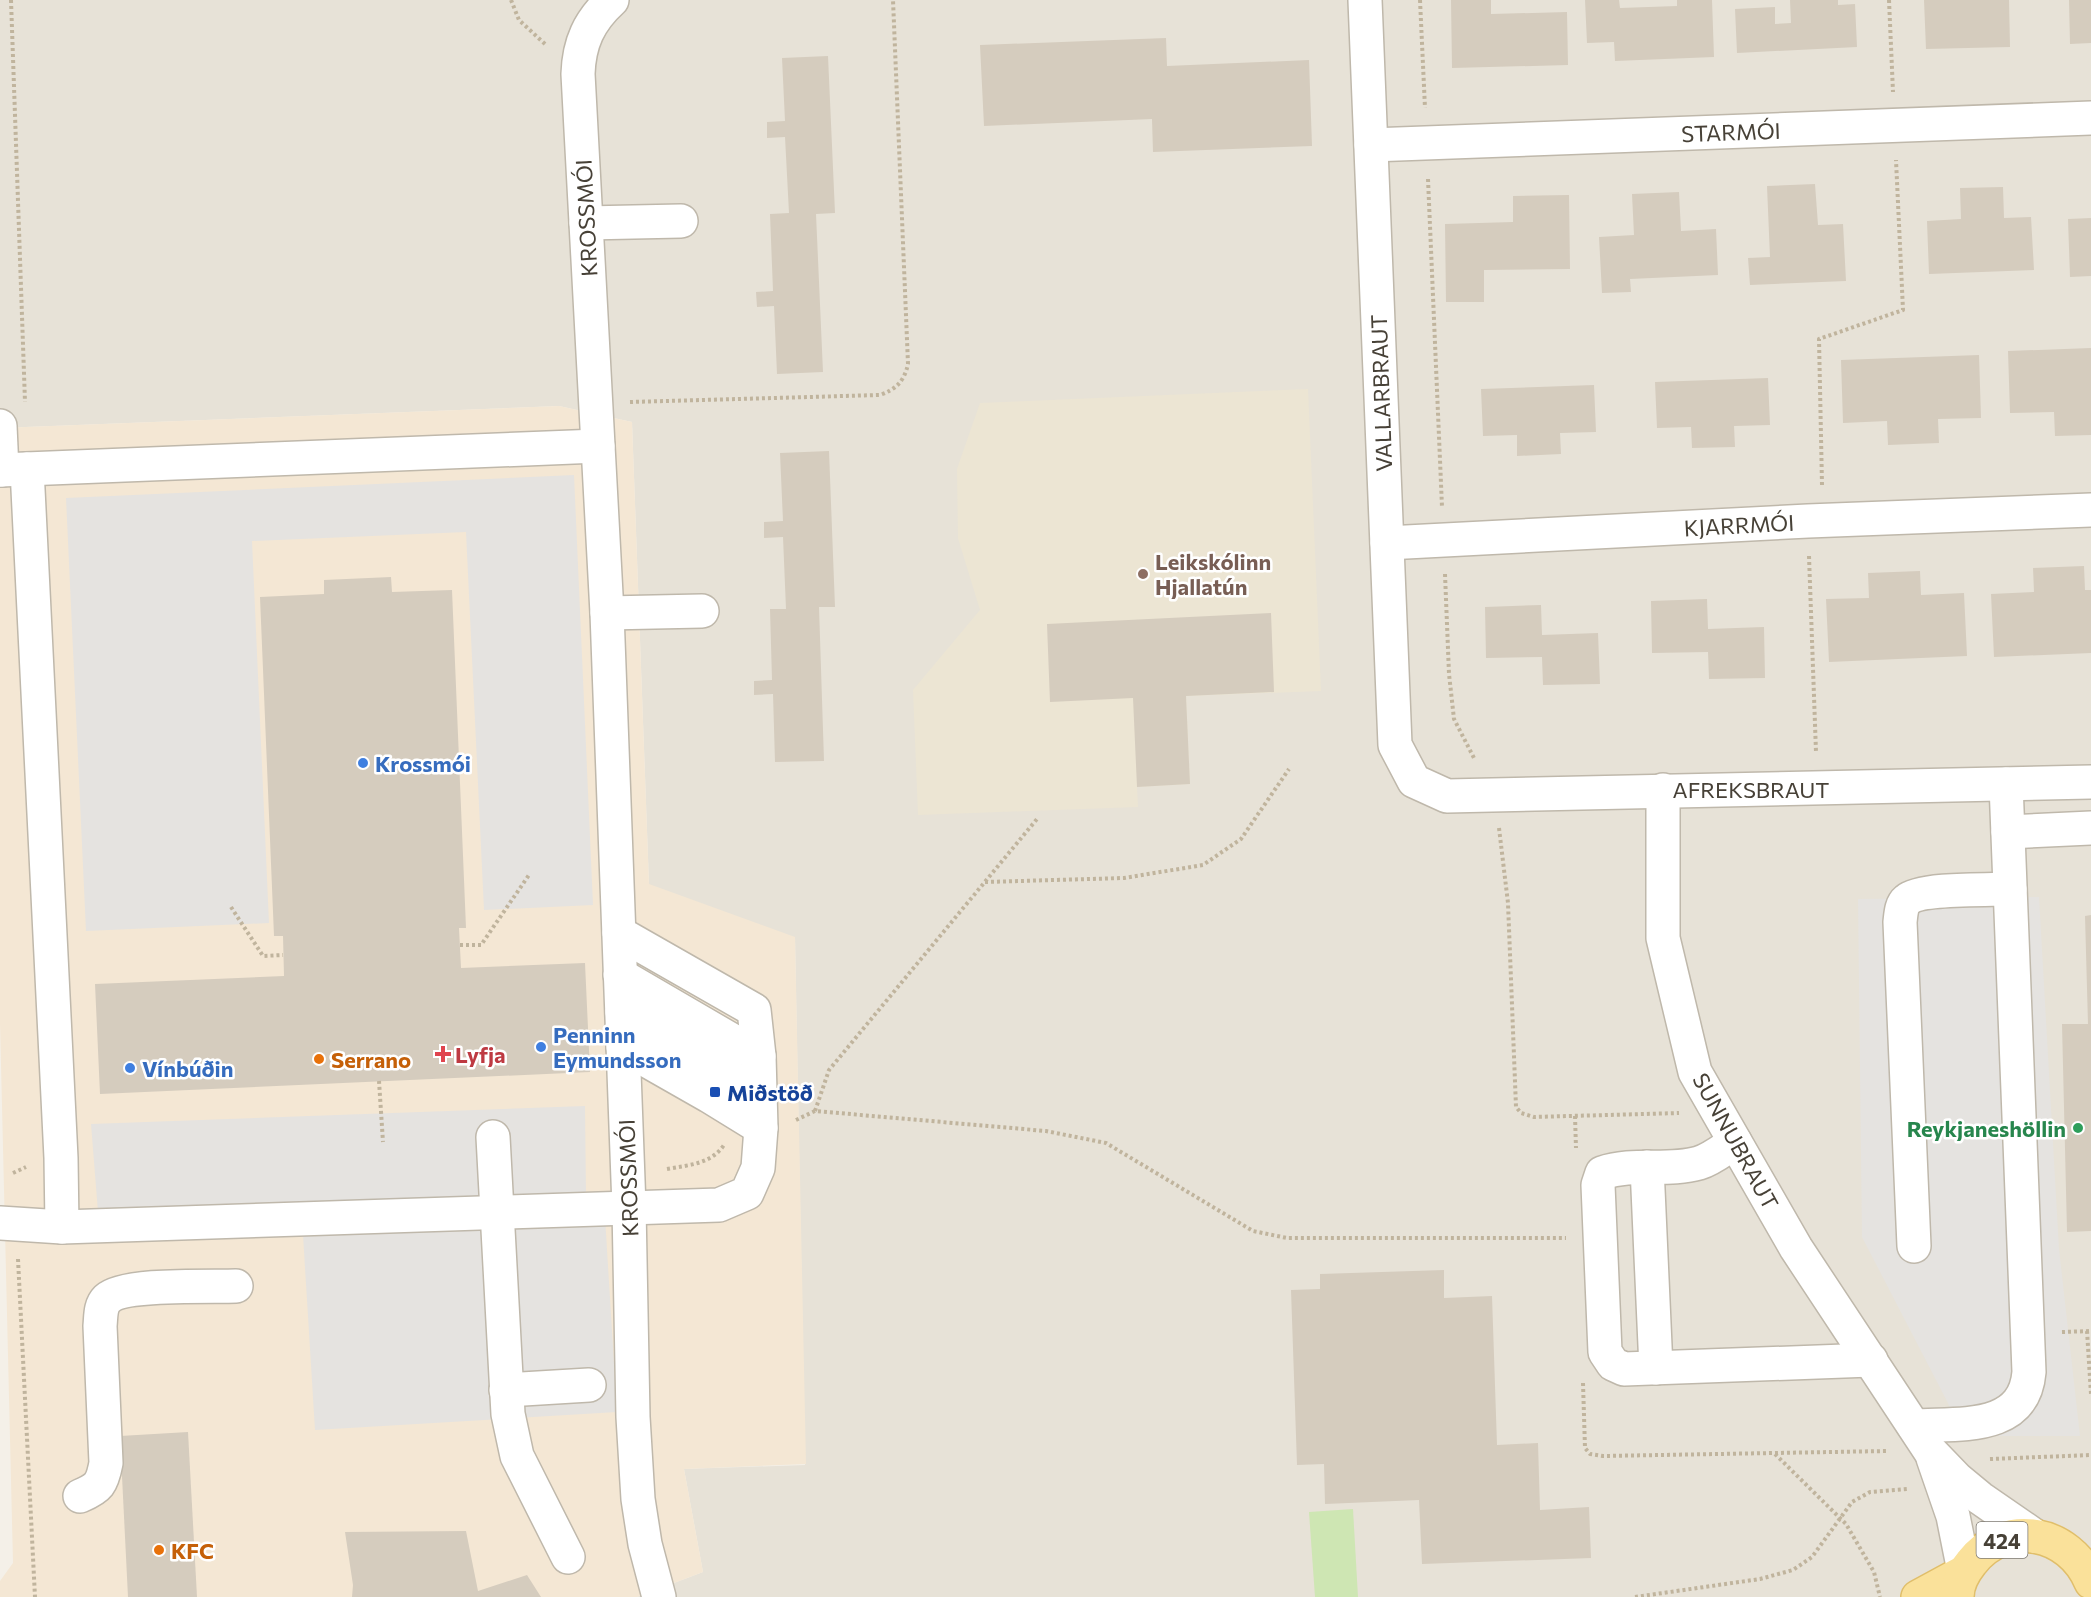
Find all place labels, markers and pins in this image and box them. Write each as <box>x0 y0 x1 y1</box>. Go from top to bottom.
place label: Leikskólinn Hjallatún <box>1155 548 1271 600</box>
marker: Leikskólinn Hjallatún <box>1136 567 1150 581</box>
place label: Krossmói <box>375 750 471 777</box>
marker: Krossmói <box>356 756 370 770</box>
place label: Penninn Eymundsson <box>553 1021 681 1073</box>
marker: Penninn Eymundsson <box>534 1040 548 1054</box>
place label: Lyfja <box>455 1041 506 1068</box>
place label: Serrano <box>331 1046 411 1073</box>
marker: Lyfja <box>436 1047 450 1061</box>
marker: Serrano <box>312 1052 326 1066</box>
place label: Vínbúðin <box>142 1055 233 1082</box>
marker: Vínbúðin <box>123 1061 137 1075</box>
place label: Miðstöð <box>727 1079 813 1106</box>
marker: Miðstöð <box>708 1085 722 1099</box>
place label: Reykjaneshöllin <box>1907 1115 2066 1142</box>
marker: Reykjaneshöllin <box>2071 1121 2085 1135</box>
place label: KFC <box>171 1537 214 1564</box>
marker: KFC <box>152 1543 166 1557</box>

